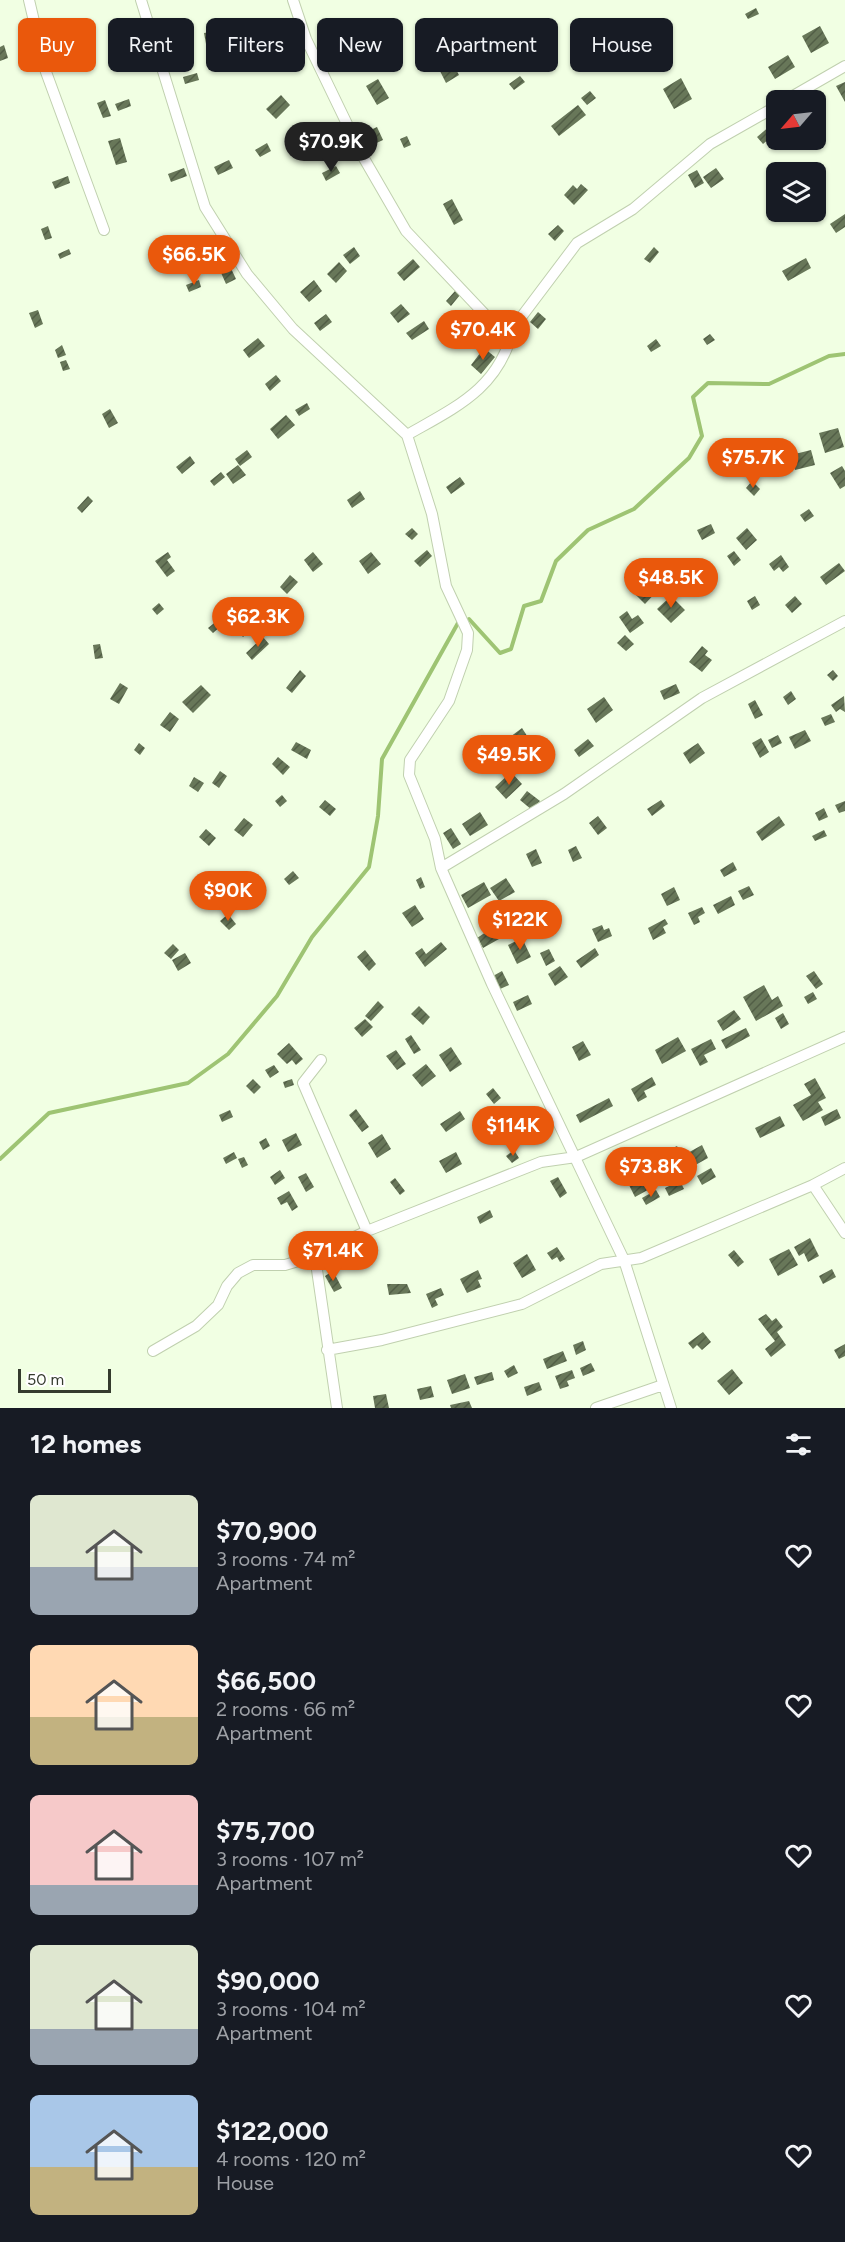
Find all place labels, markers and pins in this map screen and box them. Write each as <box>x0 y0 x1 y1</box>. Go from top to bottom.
pin: $70.9K <box>282 122 380 173</box>
pin: $66.5K <box>145 235 243 286</box>
pin: $70.4K <box>434 310 532 361</box>
pin: $75.7K <box>704 438 802 489</box>
pin: $48.5K <box>622 558 720 609</box>
pin: $62.3K <box>209 597 307 648</box>
pin: $49.5K <box>460 735 558 786</box>
pin: $90K <box>192 871 264 922</box>
pin: $122K <box>478 900 562 951</box>
pin: $114K <box>471 1106 555 1157</box>
pin: $73.8K <box>602 1147 700 1198</box>
pin: $71.4K <box>284 1231 382 1282</box>

